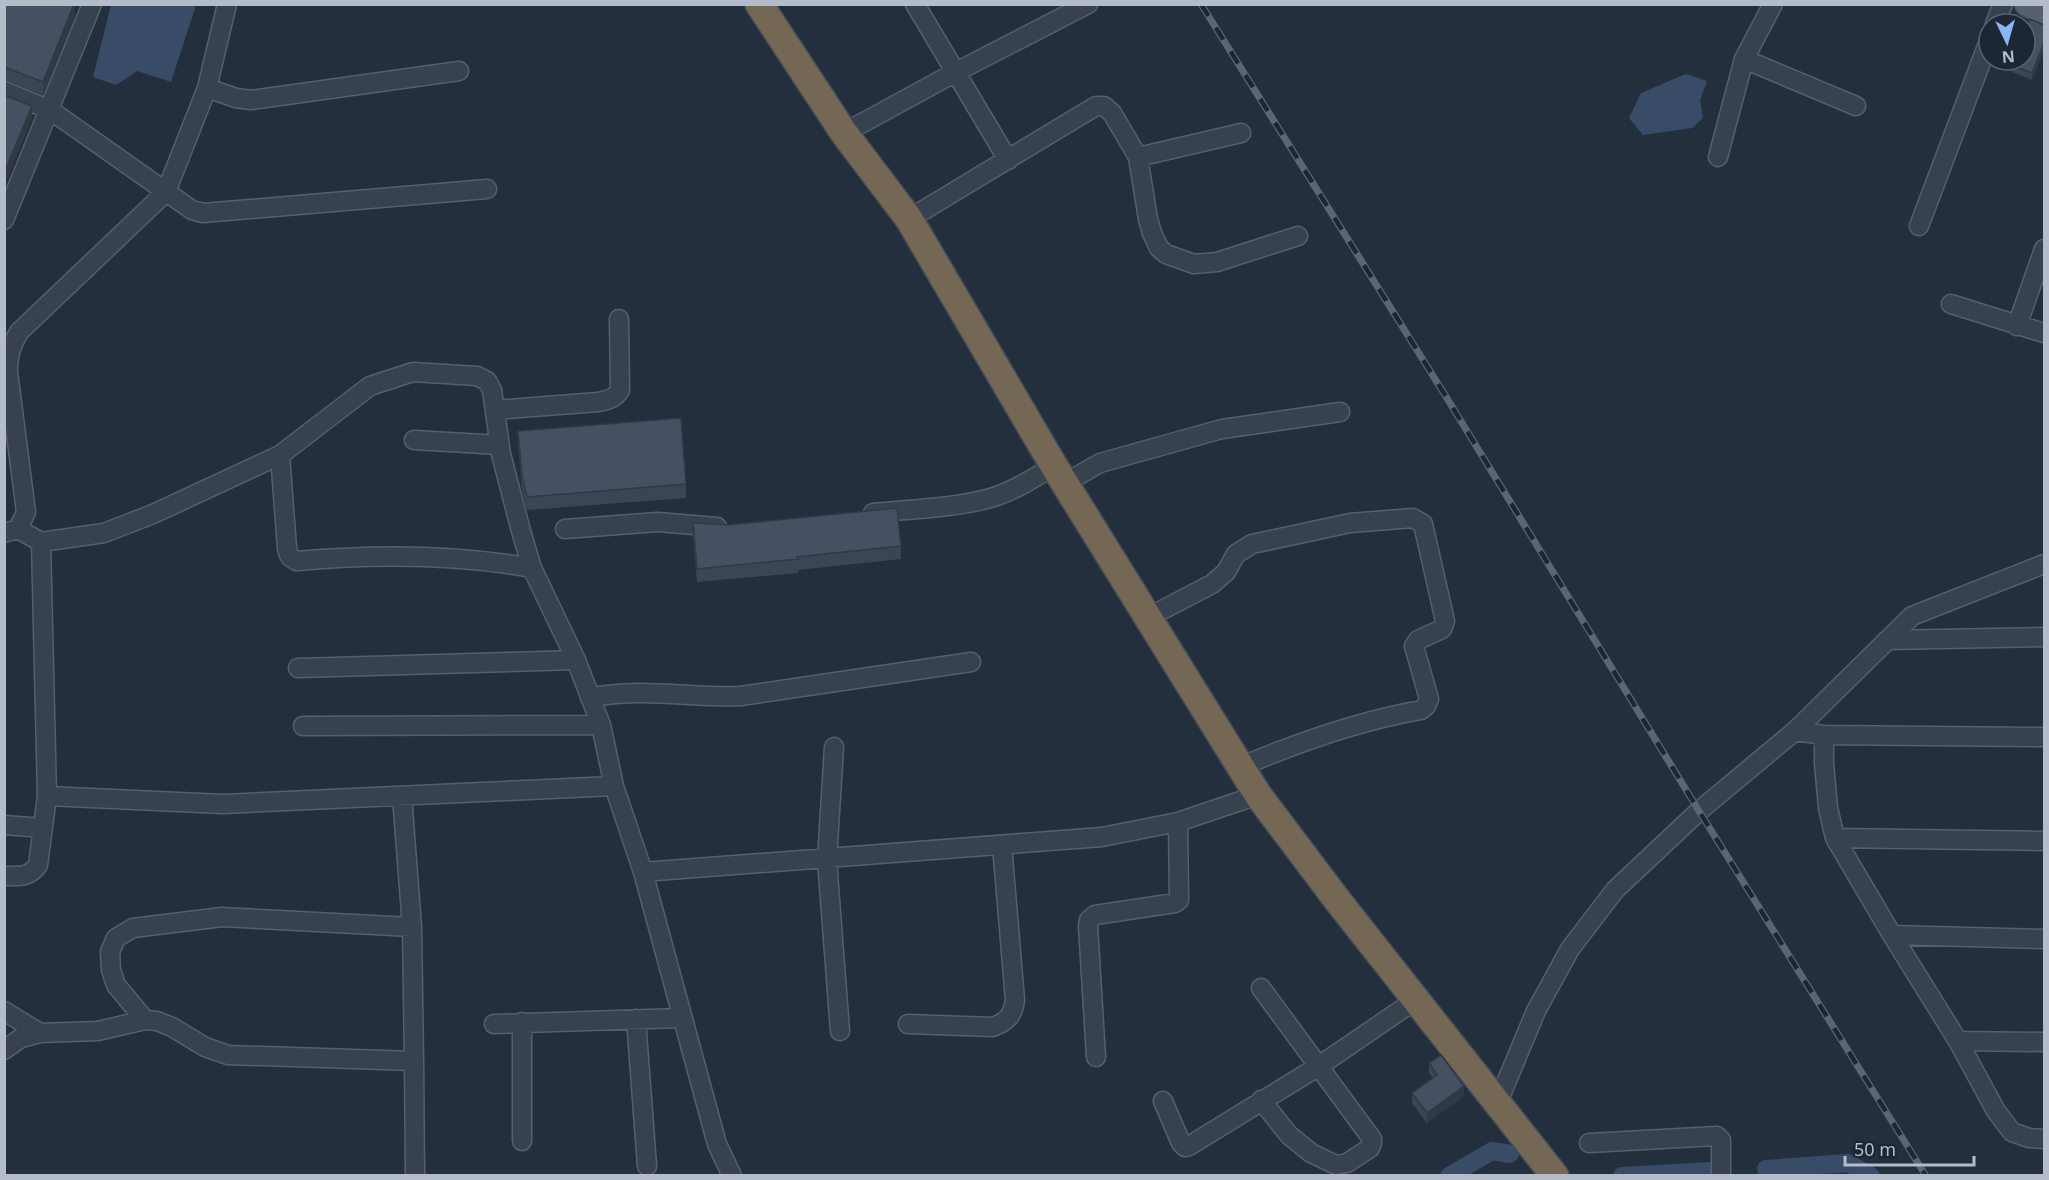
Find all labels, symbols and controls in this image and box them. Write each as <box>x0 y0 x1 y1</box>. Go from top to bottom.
north arrow <box>1977 12 2037 72</box>
text: N <box>2001 45 2016 68</box>
scale bar <box>1845 1129 1974 1167</box>
text: 50 m <box>1854 1137 1896 1161</box>

